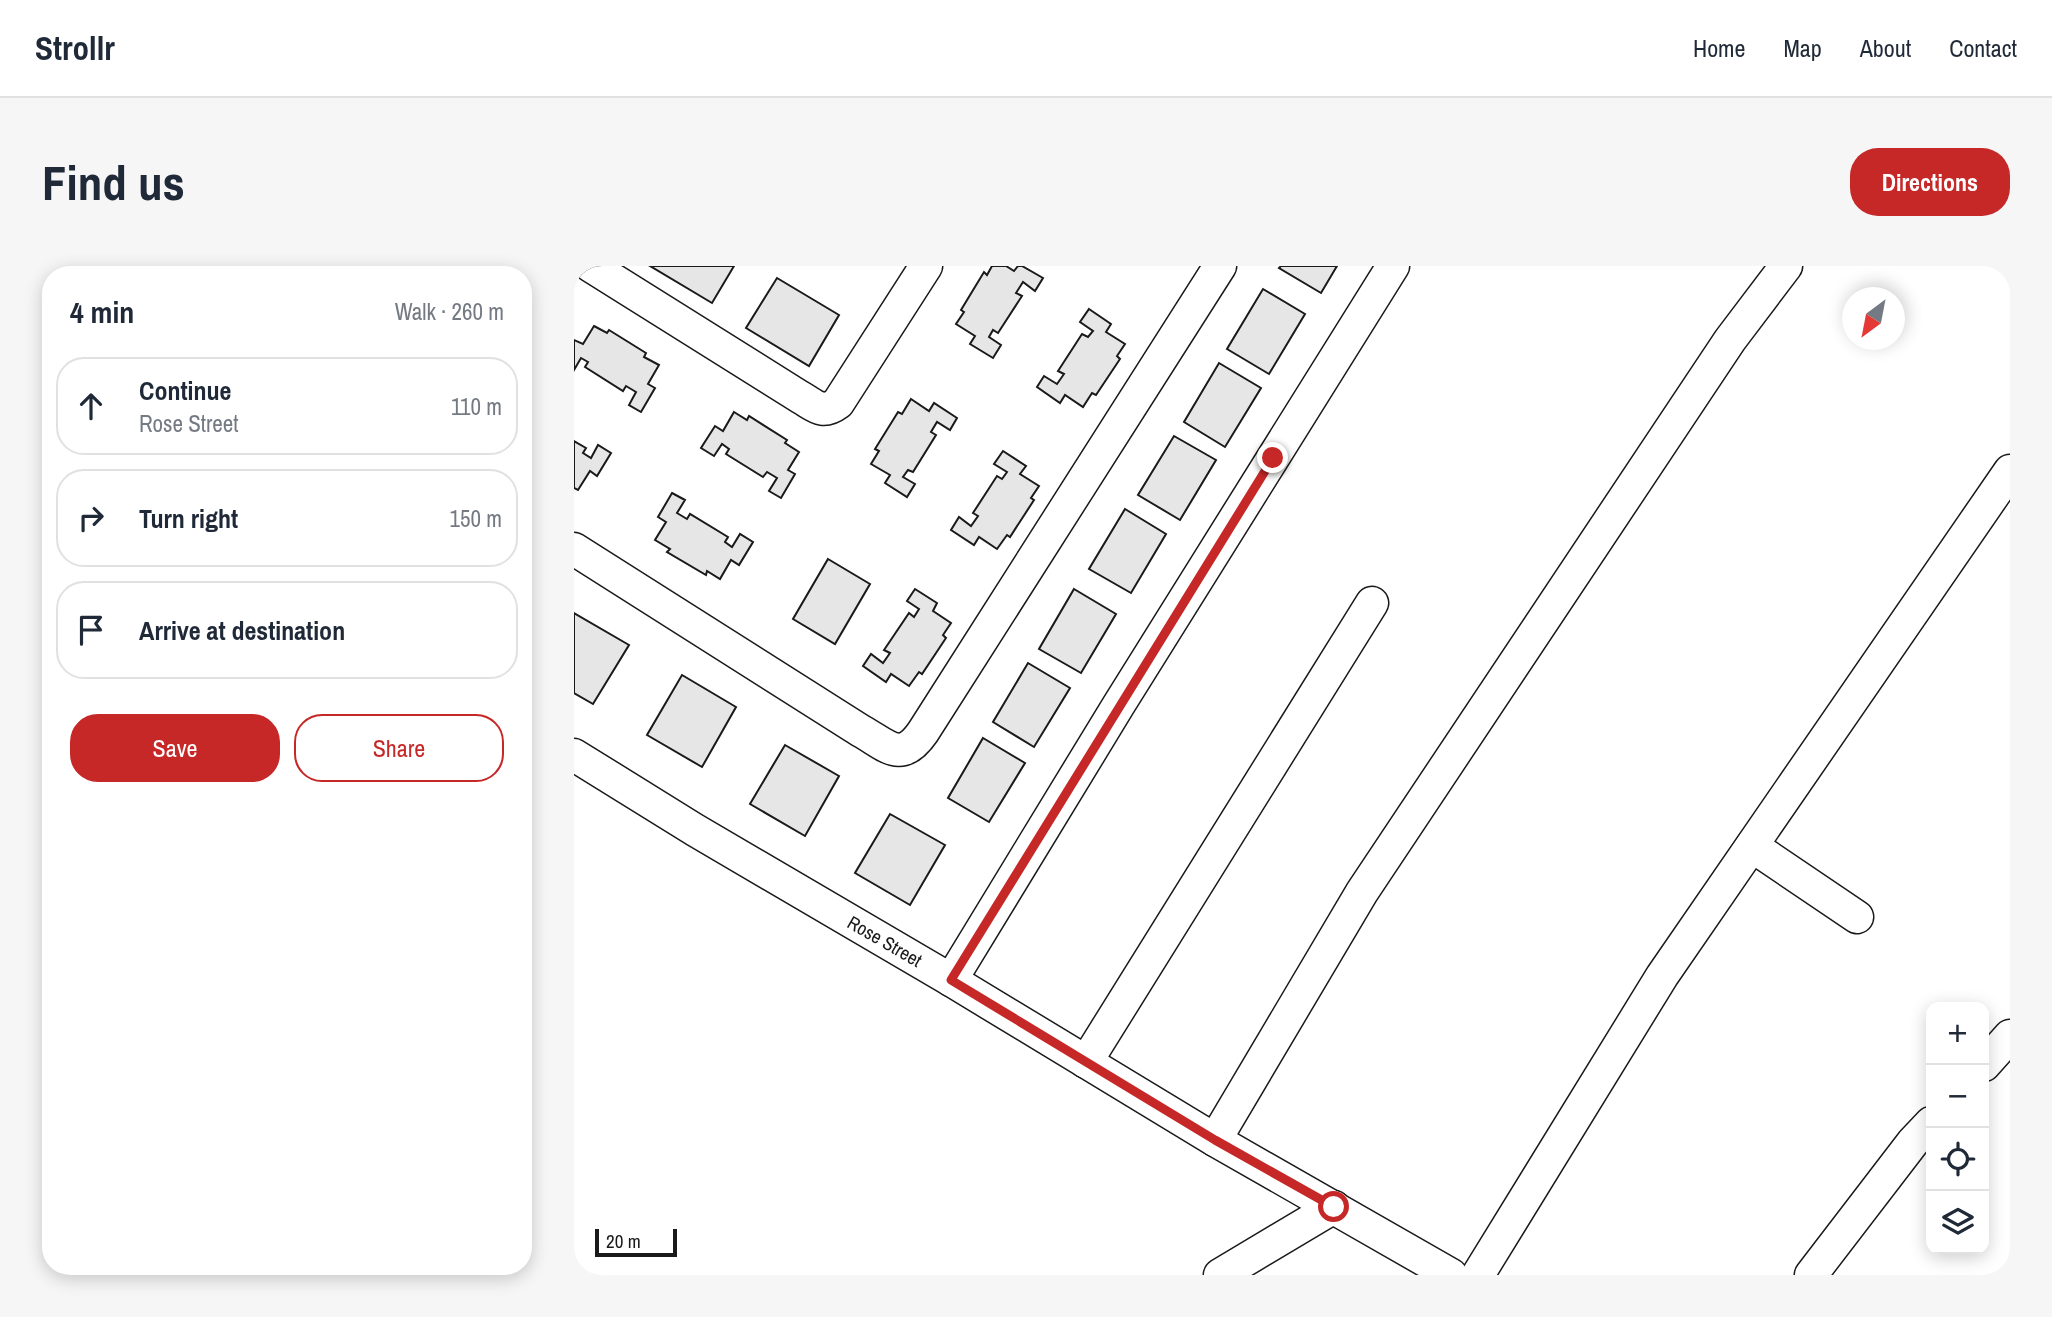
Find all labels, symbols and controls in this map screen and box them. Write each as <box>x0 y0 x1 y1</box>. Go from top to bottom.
text: Strollr <box>35 26 115 70</box>
text: Home <box>1693 32 1745 64</box>
text: Map <box>1783 32 1822 64</box>
text: About <box>1860 32 1911 64</box>
text: Contact <box>1949 32 2017 64</box>
button: Directions <box>1850 148 2010 216</box>
text: Find us <box>42 149 185 215</box>
north arrow <box>1842 287 1905 350</box>
text: 4 min <box>70 292 134 332</box>
text: Walk · 260 m <box>395 296 504 327</box>
text: Continue <box>139 373 231 408</box>
icon: ahead <box>72 387 110 425</box>
text: 110 m <box>451 391 502 422</box>
text: Rose Street <box>139 408 239 439</box>
route end <box>1257 442 1288 473</box>
icon: right <box>72 499 110 537</box>
text: Turn right <box>139 501 238 536</box>
text: 150 m <box>450 503 502 534</box>
icon: arrive <box>72 611 110 649</box>
text: Arrive at destination <box>139 613 345 648</box>
button: Save <box>70 714 280 782</box>
button: Share <box>294 714 504 782</box>
street label: Rose Street <box>843 909 928 973</box>
map controls <box>1926 1002 1989 1254</box>
button: + <box>1926 1002 1989 1065</box>
button: − <box>1926 1065 1989 1128</box>
button: locate <box>1926 1128 1989 1191</box>
route start <box>1318 1191 1349 1222</box>
button: layers <box>1926 1191 1989 1254</box>
scale bar <box>595 1226 677 1258</box>
text: 20 m <box>606 1228 641 1254</box>

